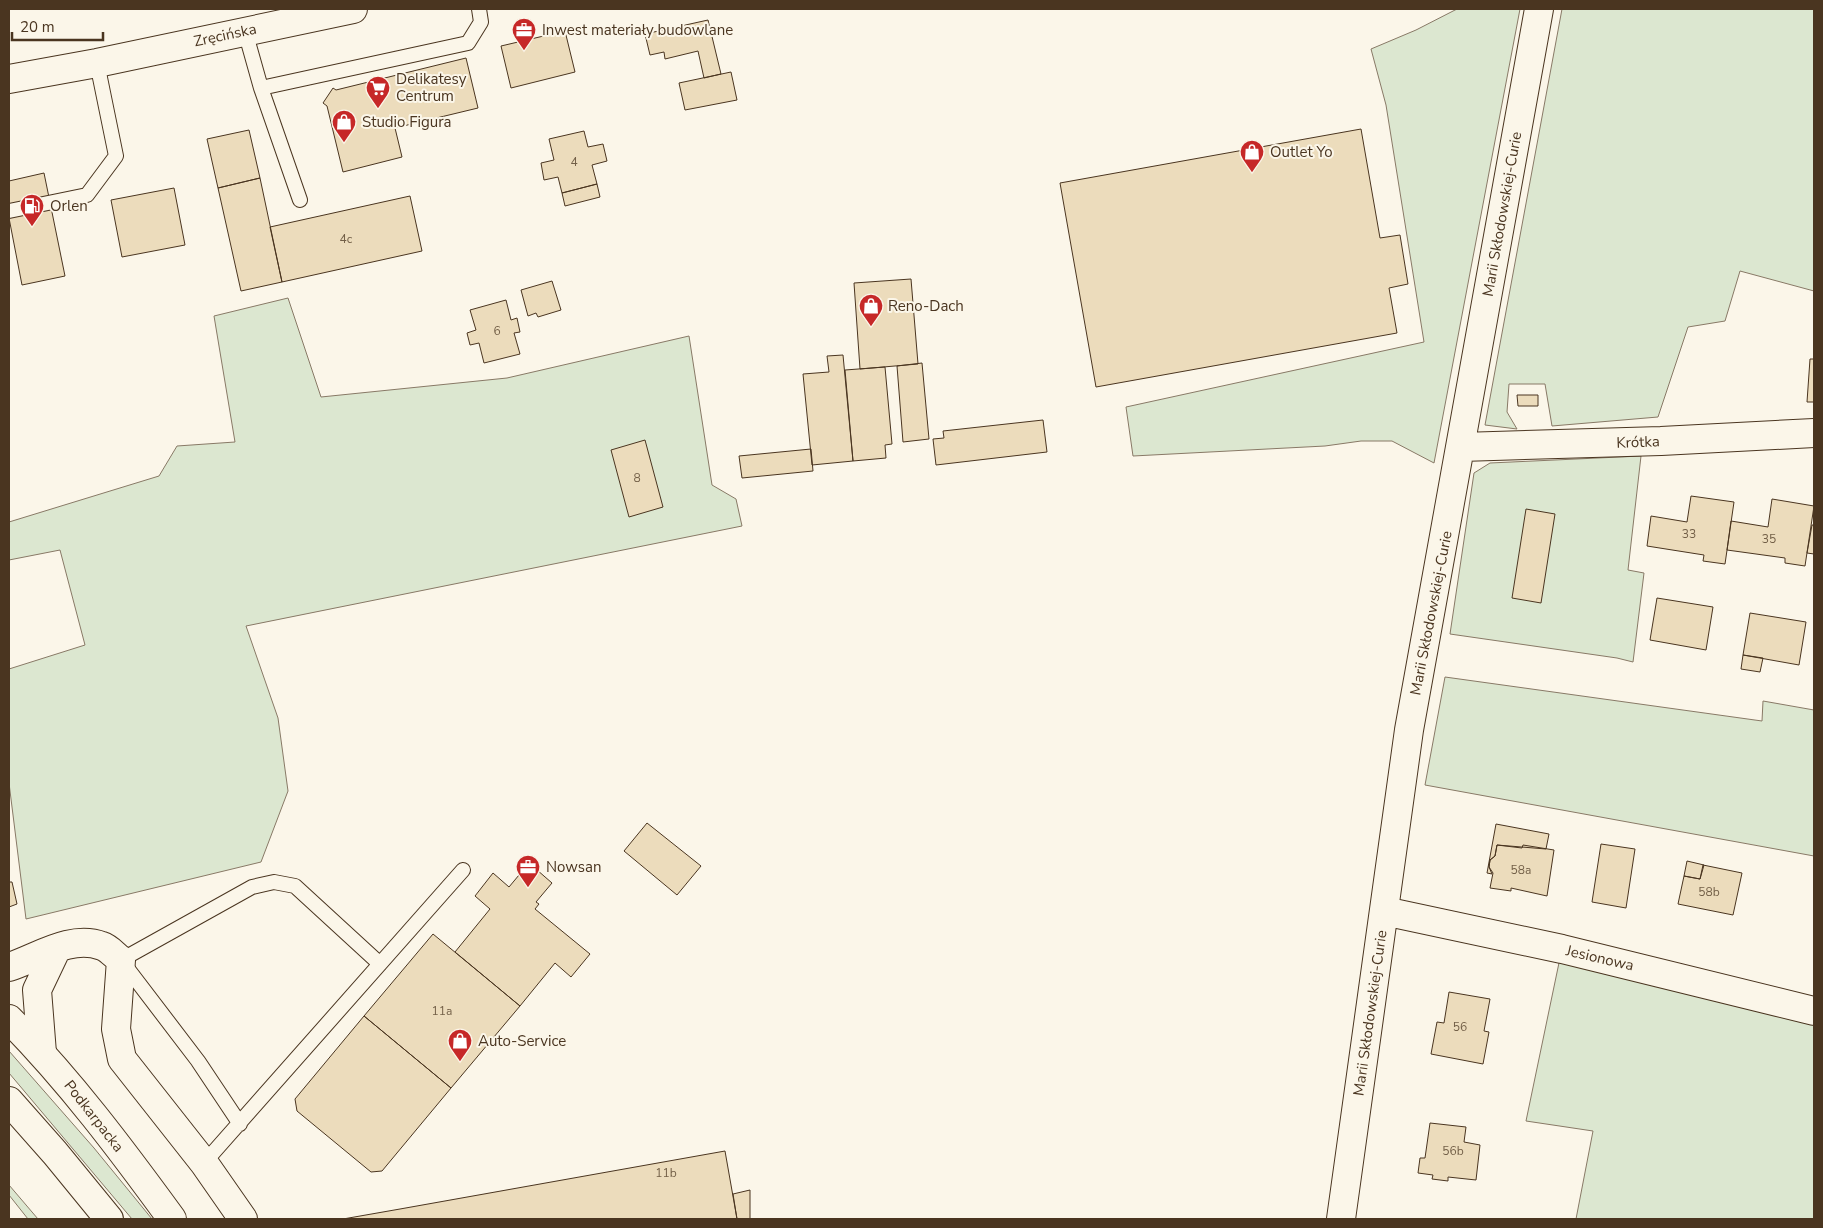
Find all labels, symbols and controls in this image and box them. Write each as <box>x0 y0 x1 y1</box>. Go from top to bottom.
scale bar <box>12 10 104 42</box>
text: 20 m <box>20 17 55 37</box>
office icon: Inwest materiały budowlane <box>511 17 537 51</box>
street label: Zręcińska <box>192 19 258 51</box>
place label: Inwest materiały budowlane <box>542 20 733 40</box>
place label: Delikatesy Centrum <box>396 69 467 106</box>
supermarket icon: Delikatesy Centrum <box>365 75 391 109</box>
shop icon: Studio Figura <box>331 109 357 143</box>
place label: Studio Figura <box>362 112 451 132</box>
street label: Marii Skłodowskiej-Curie <box>1478 130 1526 298</box>
shop icon: Outlet Yo <box>1239 139 1265 173</box>
place label: Outlet Yo <box>1270 142 1333 162</box>
house number: 4 <box>570 154 578 170</box>
fuel station icon: Orlen <box>19 193 45 227</box>
place label: Orlen <box>50 196 88 216</box>
house number: 4c <box>340 231 353 247</box>
shop icon: Reno-Dach <box>858 293 884 327</box>
place label: Reno-Dach <box>888 296 964 316</box>
house number: 6 <box>493 323 501 339</box>
street label: Krótka <box>1616 431 1660 453</box>
house number: 8 <box>633 470 641 486</box>
house number: 33 <box>1682 526 1696 542</box>
street label: Marii Skłodowskiej-Curie <box>1405 529 1457 697</box>
house number: 35 <box>1762 531 1776 547</box>
office icon: Nowsan <box>515 854 541 888</box>
place label: Nowsan <box>546 857 601 877</box>
house number: 58a <box>1511 862 1531 878</box>
house number: 58b <box>1698 884 1720 900</box>
street label: Marii Skłodowskiej-Curie <box>1348 929 1392 1097</box>
street label: Jesionowa <box>1563 940 1636 976</box>
house number: 11a <box>432 1003 452 1019</box>
house number: 56 <box>1453 1019 1467 1035</box>
shop icon: Auto-Service <box>447 1028 473 1062</box>
place label: Auto-Service <box>478 1031 566 1051</box>
street label: Podkarpacka <box>60 1076 128 1156</box>
house number: 56b <box>1442 1143 1464 1159</box>
house number: 11b <box>655 1165 677 1181</box>

